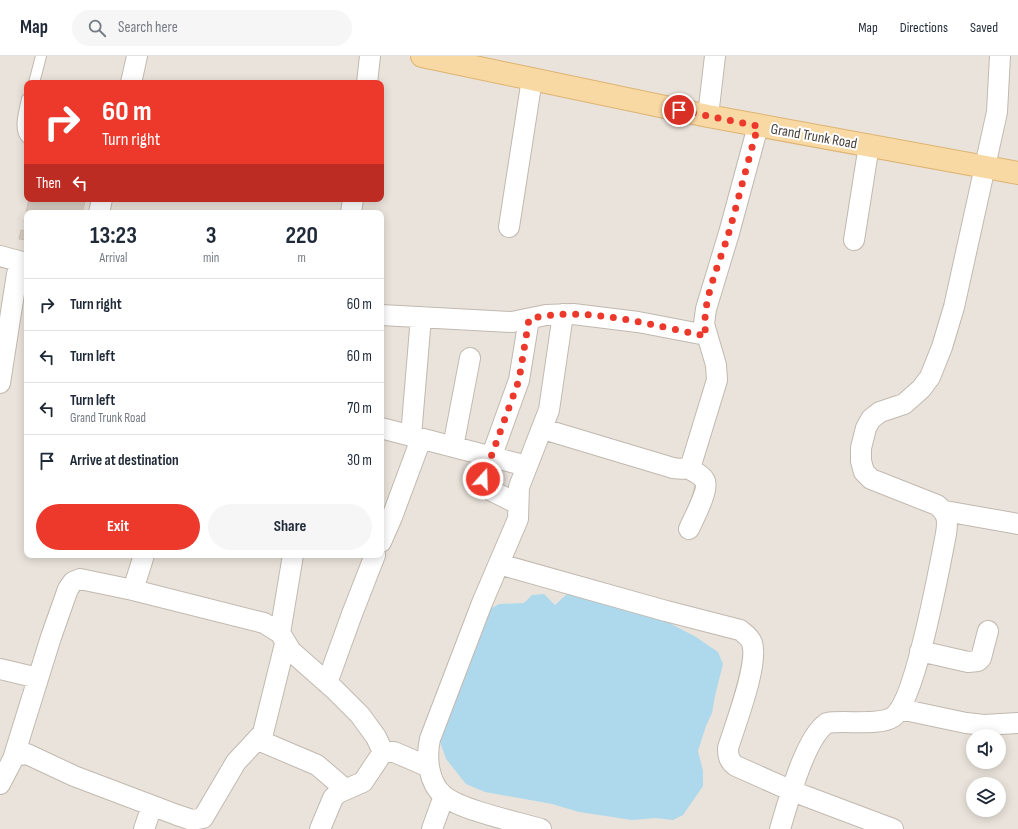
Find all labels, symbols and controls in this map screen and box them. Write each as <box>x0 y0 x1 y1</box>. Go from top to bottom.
search box <box>72 10 352 46</box>
text: Map <box>20 16 48 39</box>
icon: search <box>86 17 108 39</box>
text: Search here <box>118 18 178 37</box>
text: Map <box>858 19 878 36</box>
text: Directions <box>900 19 948 36</box>
text: Saved <box>970 19 998 36</box>
pin <box>662 93 696 127</box>
text: 60 m <box>102 95 151 128</box>
icon: right <box>36 96 88 148</box>
icon: arrive <box>668 99 690 121</box>
street label: Grand Trunk Road <box>769 120 859 153</box>
text: Turn right <box>102 129 160 150</box>
icon: left <box>69 172 91 194</box>
text: Then <box>36 174 61 193</box>
text: 13:23 <box>90 221 137 250</box>
text: 3 <box>206 221 217 250</box>
text: 220 <box>285 221 318 250</box>
text: Arrival <box>100 250 127 266</box>
text: min <box>203 250 219 266</box>
text: m <box>297 250 306 266</box>
icon: right <box>36 294 58 316</box>
text: Turn right <box>70 295 122 314</box>
text: 60 m <box>347 295 372 314</box>
icon: left <box>36 346 58 368</box>
text: Turn left <box>70 347 115 366</box>
text: 60 m <box>347 347 372 366</box>
text: Turn left <box>70 391 115 410</box>
icon: left <box>36 398 58 420</box>
text: 70 m <box>347 399 372 418</box>
text: Grand Trunk Road <box>70 410 146 426</box>
icon: arrive <box>36 450 58 472</box>
text: Arrive at destination <box>70 451 179 470</box>
text: 30 m <box>347 451 372 470</box>
position arrow <box>462 458 504 500</box>
button: Exit <box>36 504 200 550</box>
button: Share <box>208 504 372 550</box>
map controls <box>966 729 1006 817</box>
button: sound <box>966 729 1006 769</box>
button: layers <box>966 777 1006 817</box>

